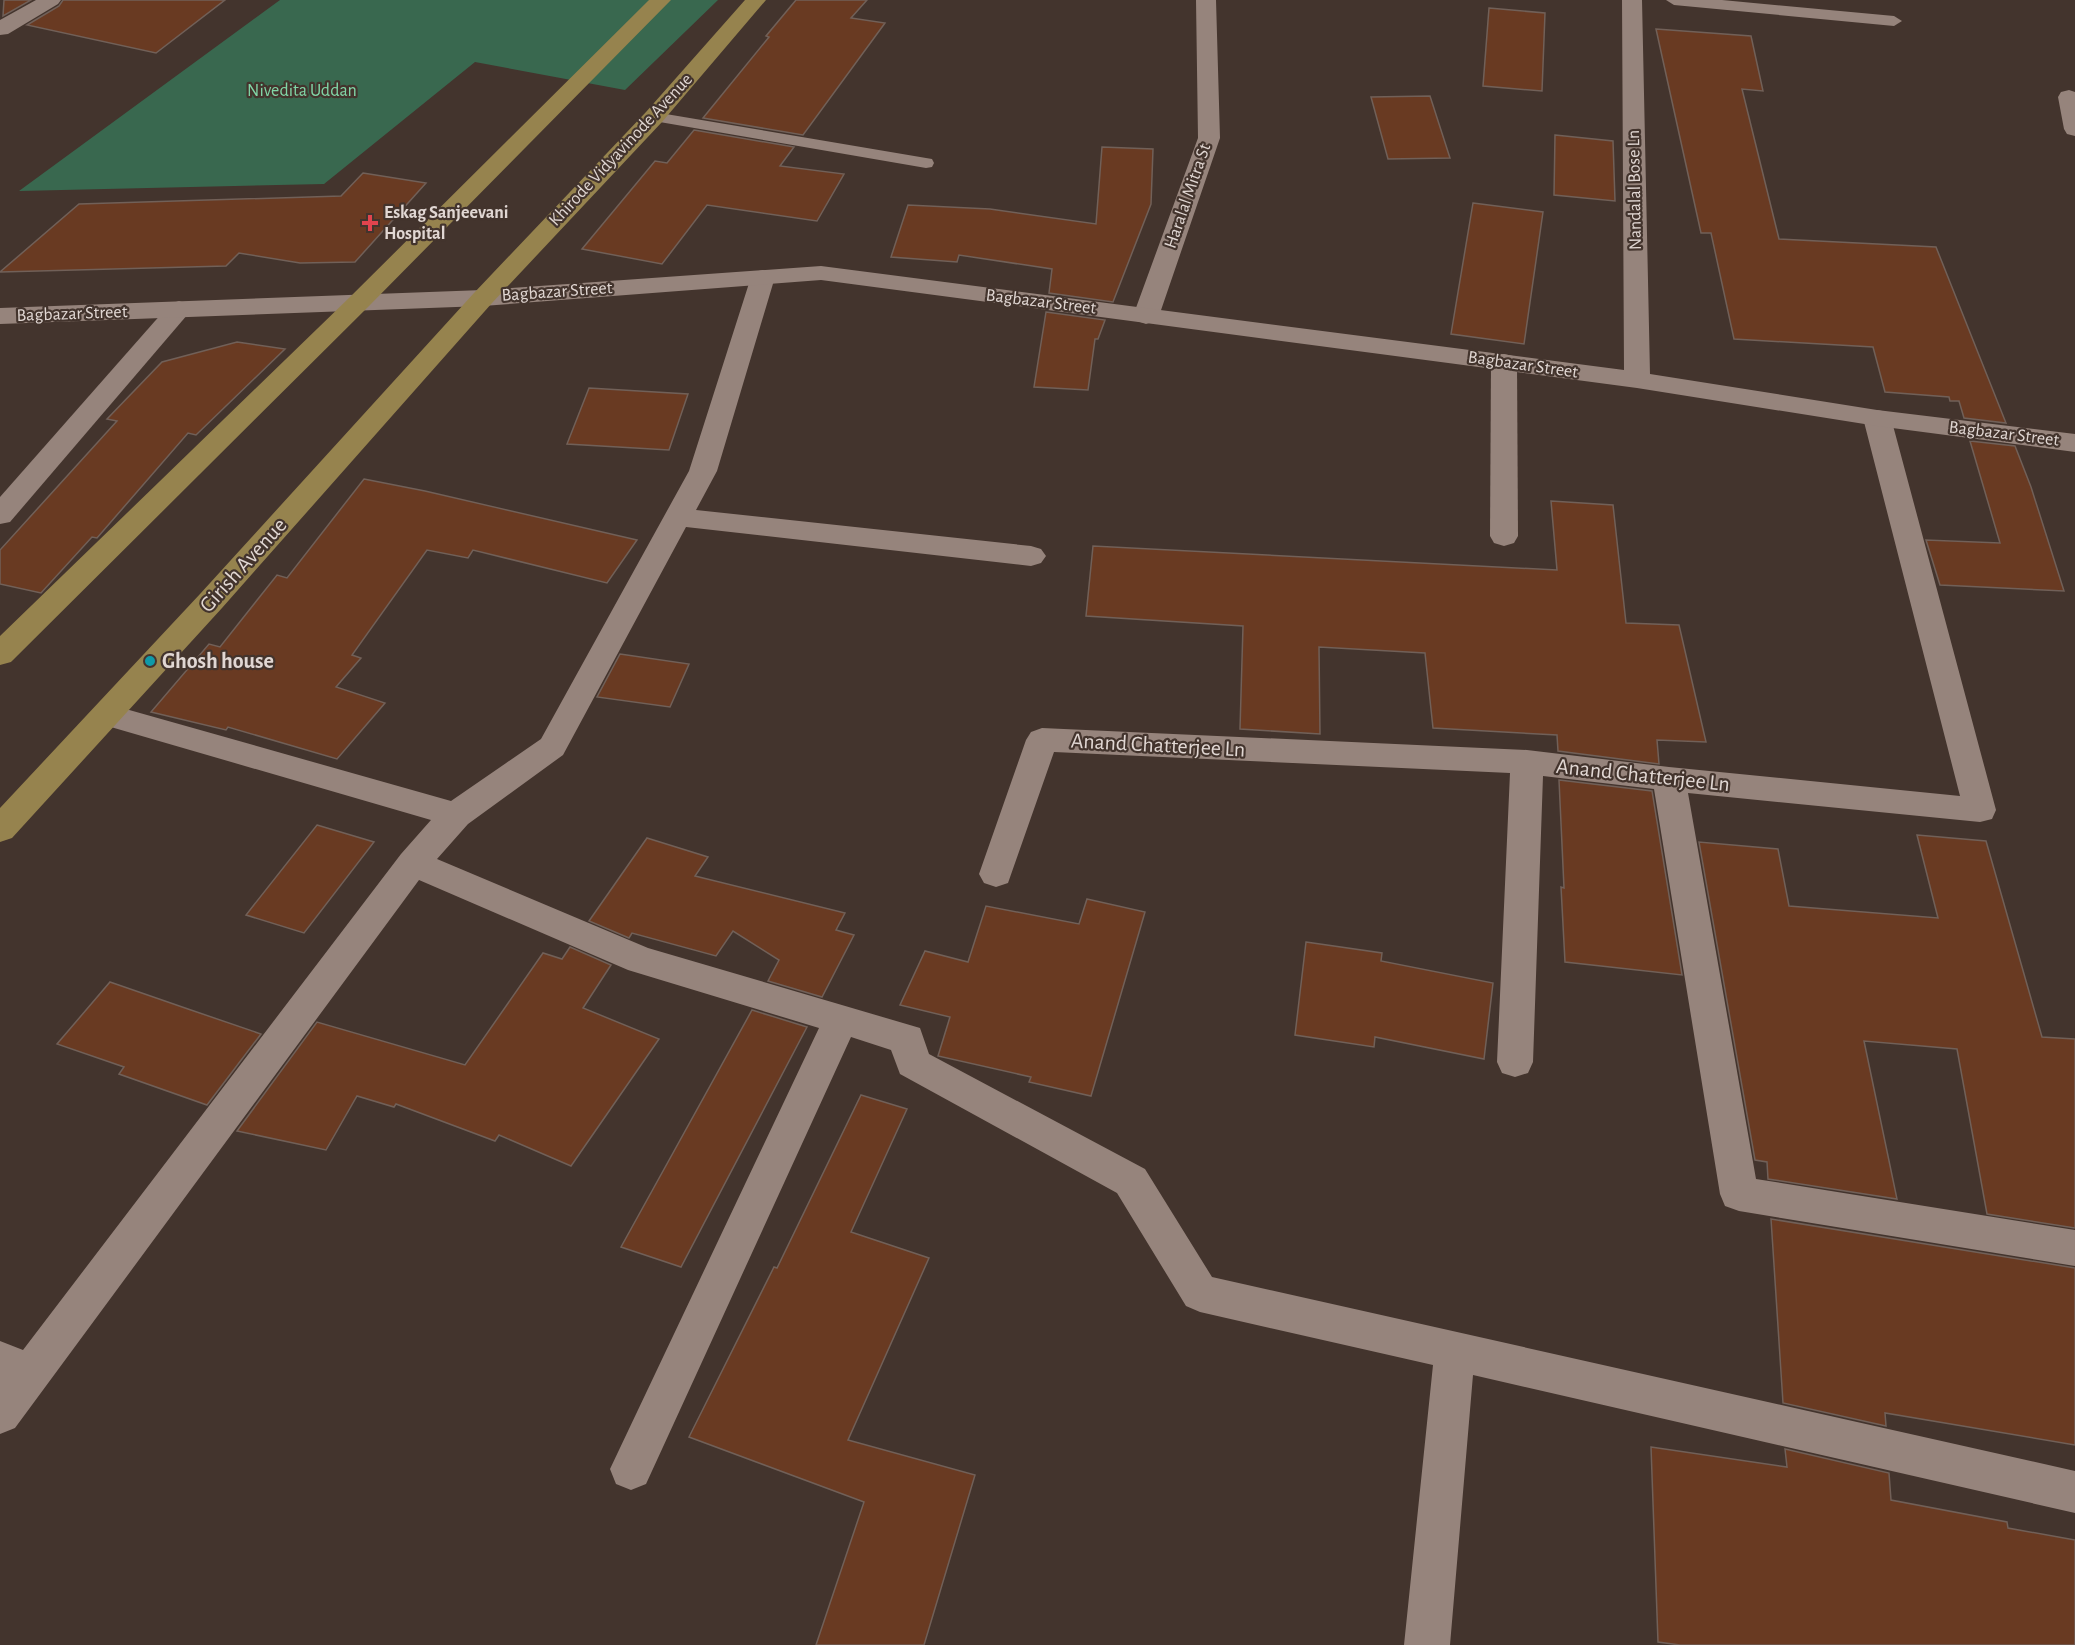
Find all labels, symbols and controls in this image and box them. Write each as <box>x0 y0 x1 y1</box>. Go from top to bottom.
street label: Khirode Vidyavinode Avenue <box>546 70 696 230</box>
park label: Nivedita Uddan <box>247 82 357 100</box>
street label: Nandalal Bose Ln <box>1625 130 1645 250</box>
street label: Haralal Mitra St <box>1162 141 1214 251</box>
place label: Eskag Sanjeevani Hospital <box>384 204 509 243</box>
marker: Eskag Sanjeevani Hospital <box>361 214 379 232</box>
street label: Bagbazar Street <box>501 279 613 305</box>
street label: Bagbazar Street <box>985 286 1097 318</box>
street label: Bagbazar Street <box>16 303 128 325</box>
street label: Bagbazar Street <box>1467 348 1579 382</box>
street label: Bagbazar Street <box>1948 418 2060 450</box>
street label: Girish Avenue <box>195 514 291 616</box>
place label: Ghosh house <box>162 650 274 672</box>
marker: Ghosh house <box>143 654 157 668</box>
street label: Anand Chatterjee Ln <box>1070 729 1246 761</box>
street label: Anand Chatterjee Ln <box>1555 755 1731 795</box>

